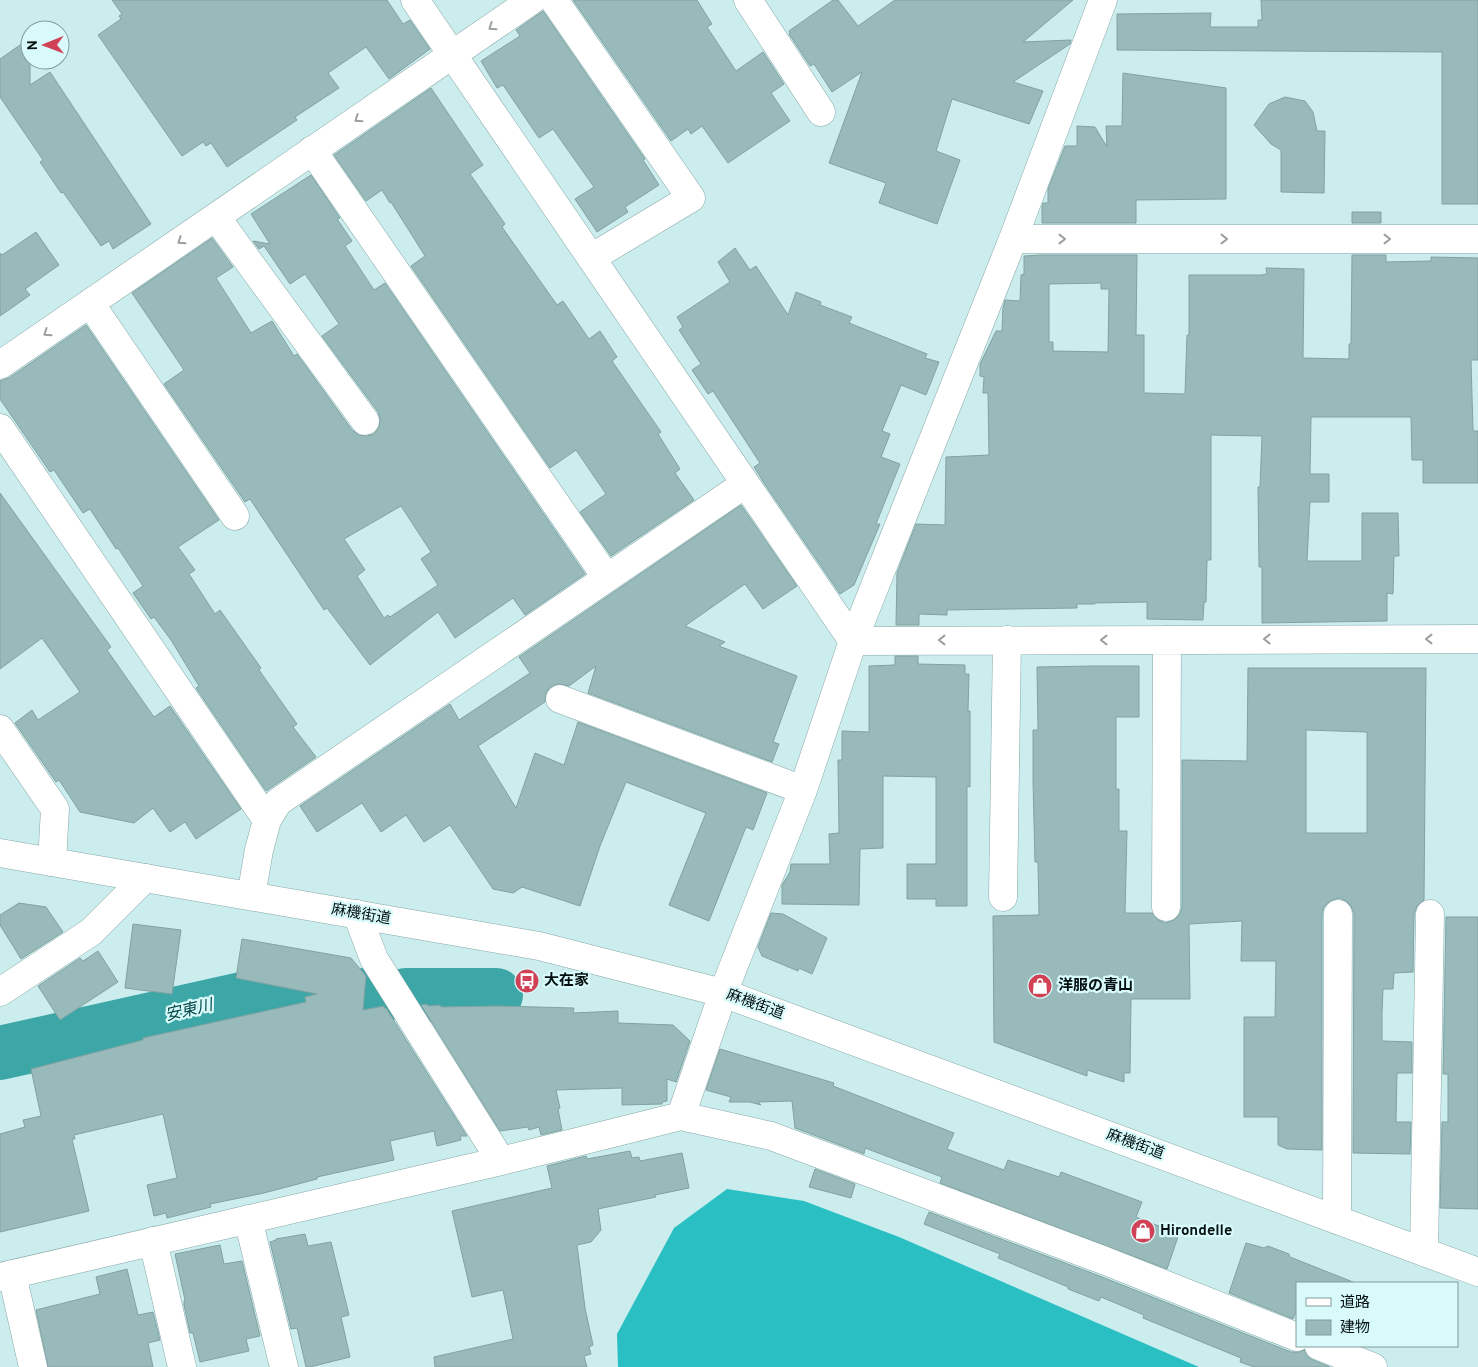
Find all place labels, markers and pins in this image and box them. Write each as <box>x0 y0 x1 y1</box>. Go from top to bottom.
bus stop icon: 大在家 <box>514 968 540 994</box>
place label: 大在家 <box>544 972 589 991</box>
shop icon: 洋服の青山 <box>1027 973 1053 999</box>
place label: 洋服の青山 <box>1058 977 1133 996</box>
shop icon: Hirondelle <box>1130 1218 1156 1244</box>
place label: Hirondelle <box>1160 1222 1232 1241</box>

